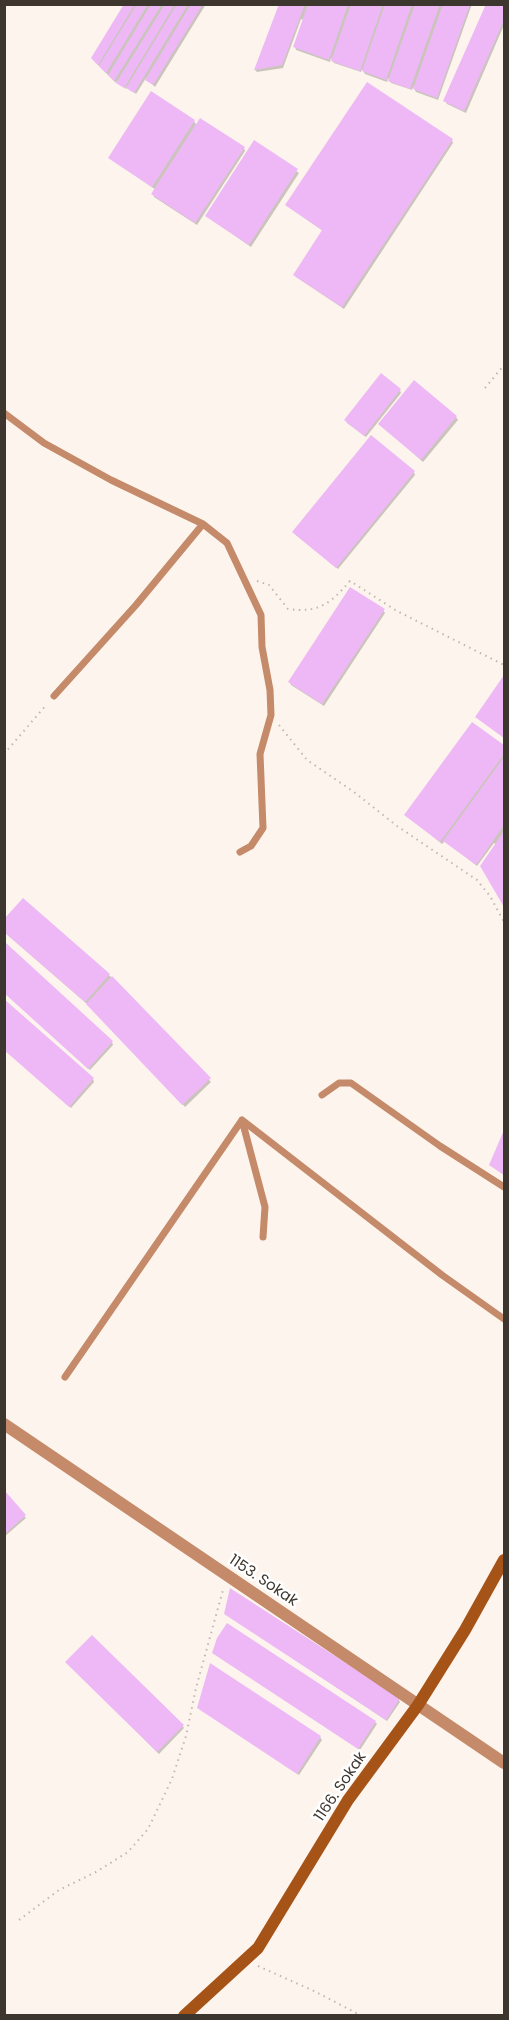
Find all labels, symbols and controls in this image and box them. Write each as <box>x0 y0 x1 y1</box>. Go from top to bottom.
street label: 1153. Sokak <box>225 1551 301 1611</box>
street label: 1166. Sokak <box>311 1749 371 1825</box>

